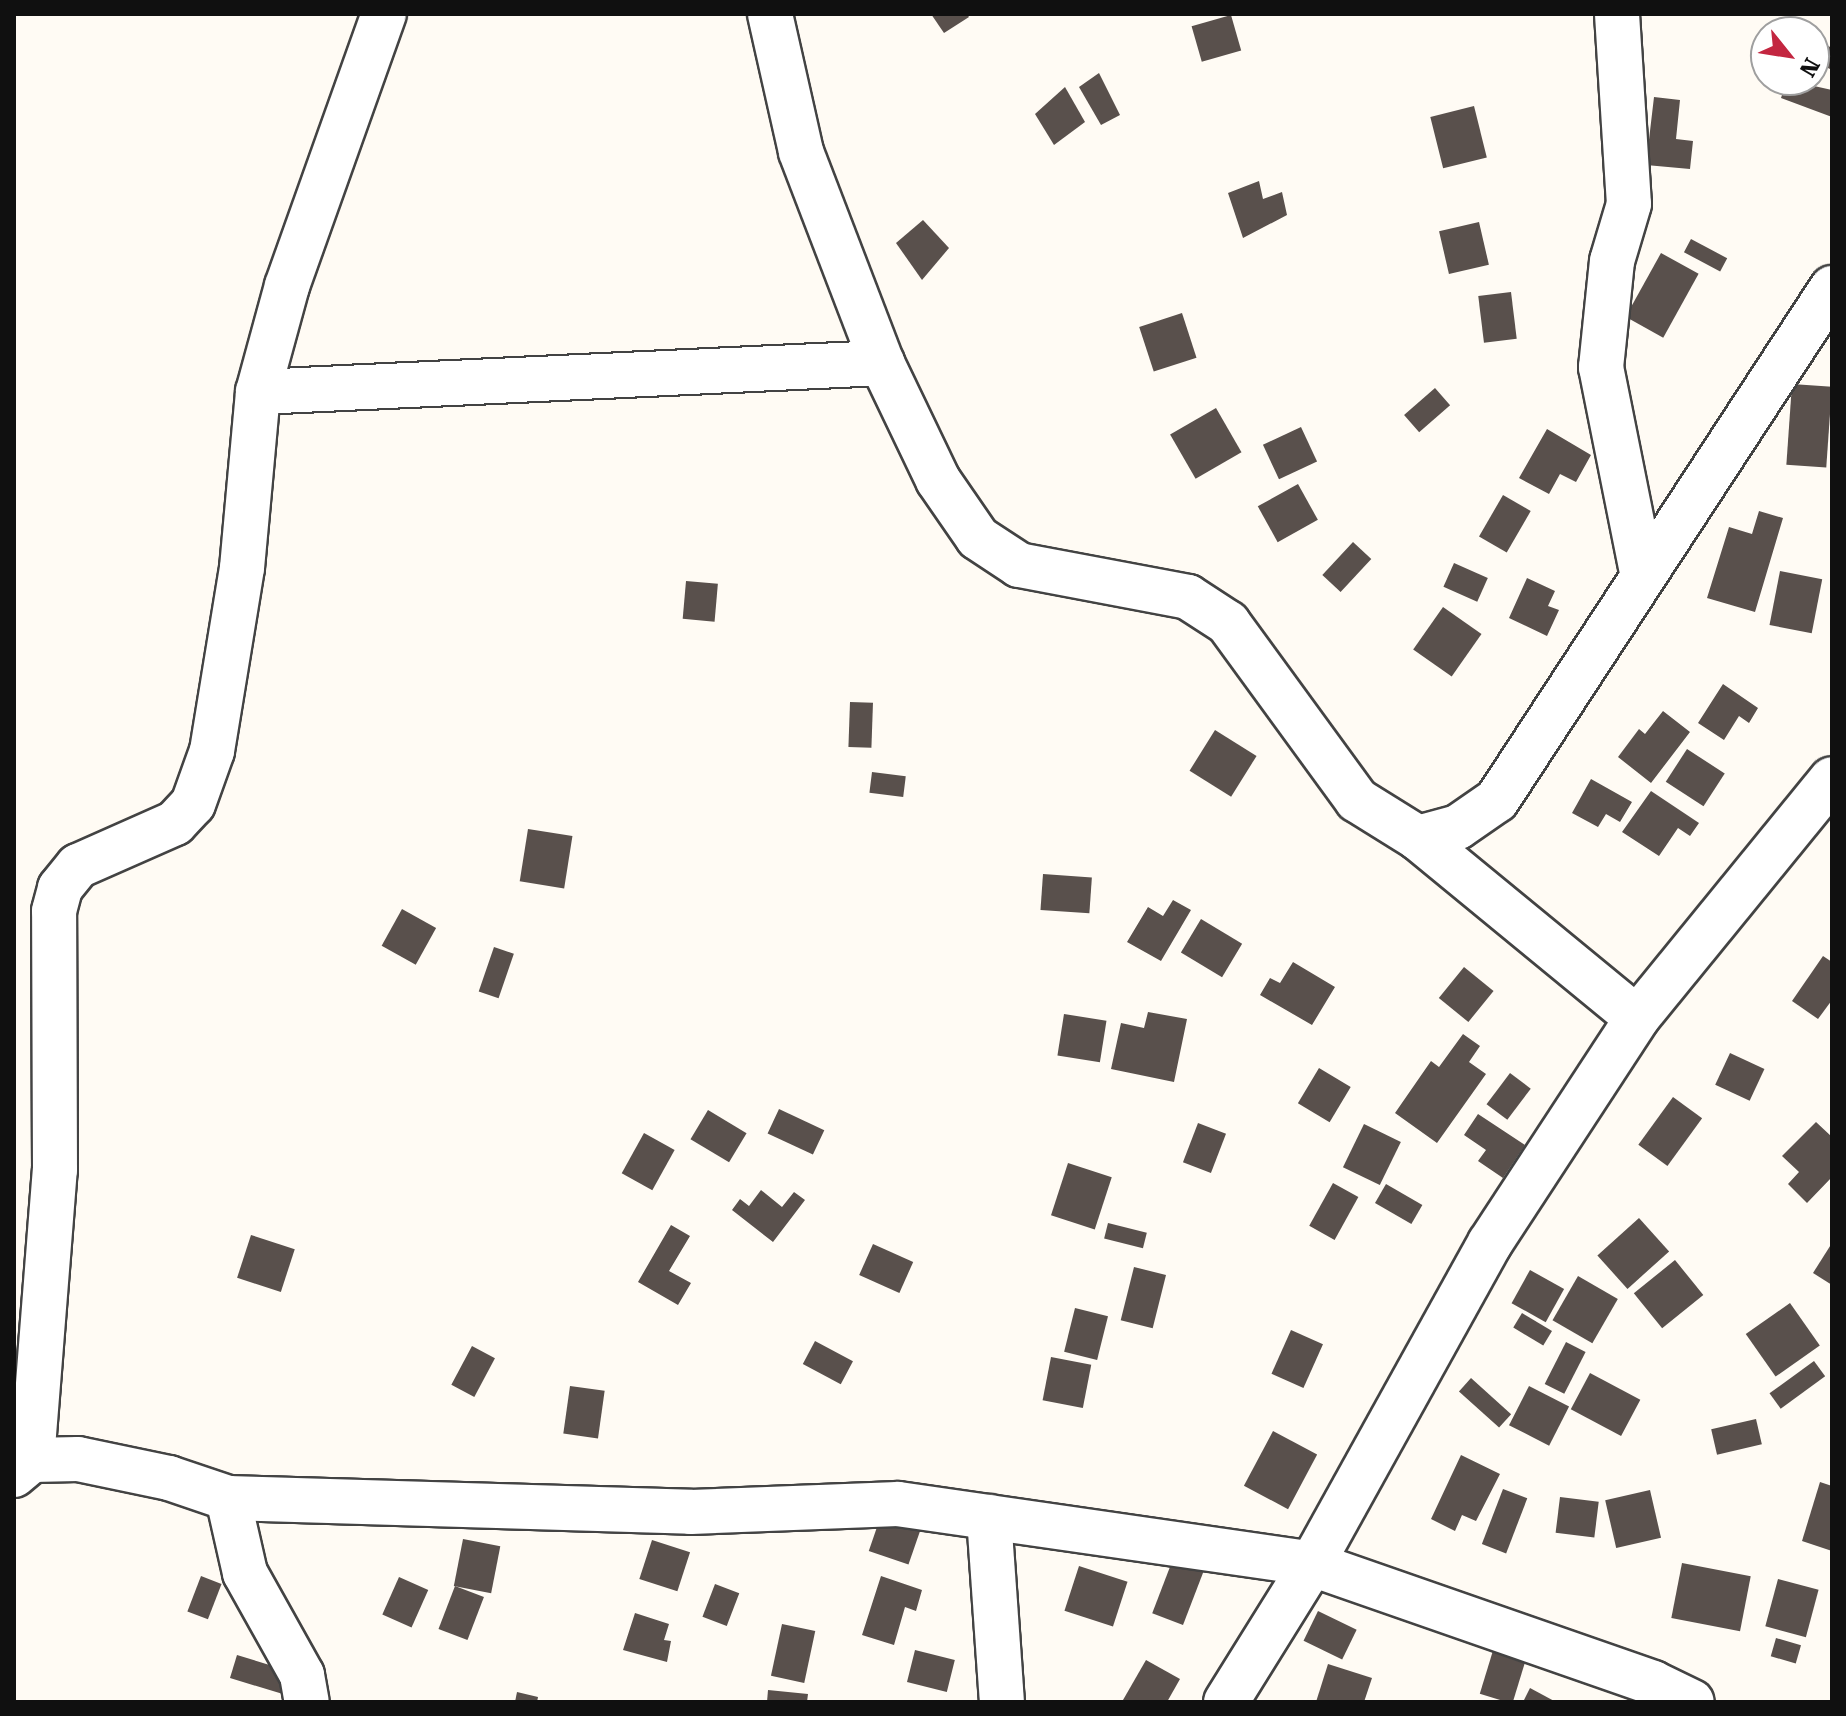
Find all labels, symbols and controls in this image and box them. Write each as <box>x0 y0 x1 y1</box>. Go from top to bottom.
north arrow <box>1750 16 1830 96</box>
text: N <box>1794 54 1825 81</box>

